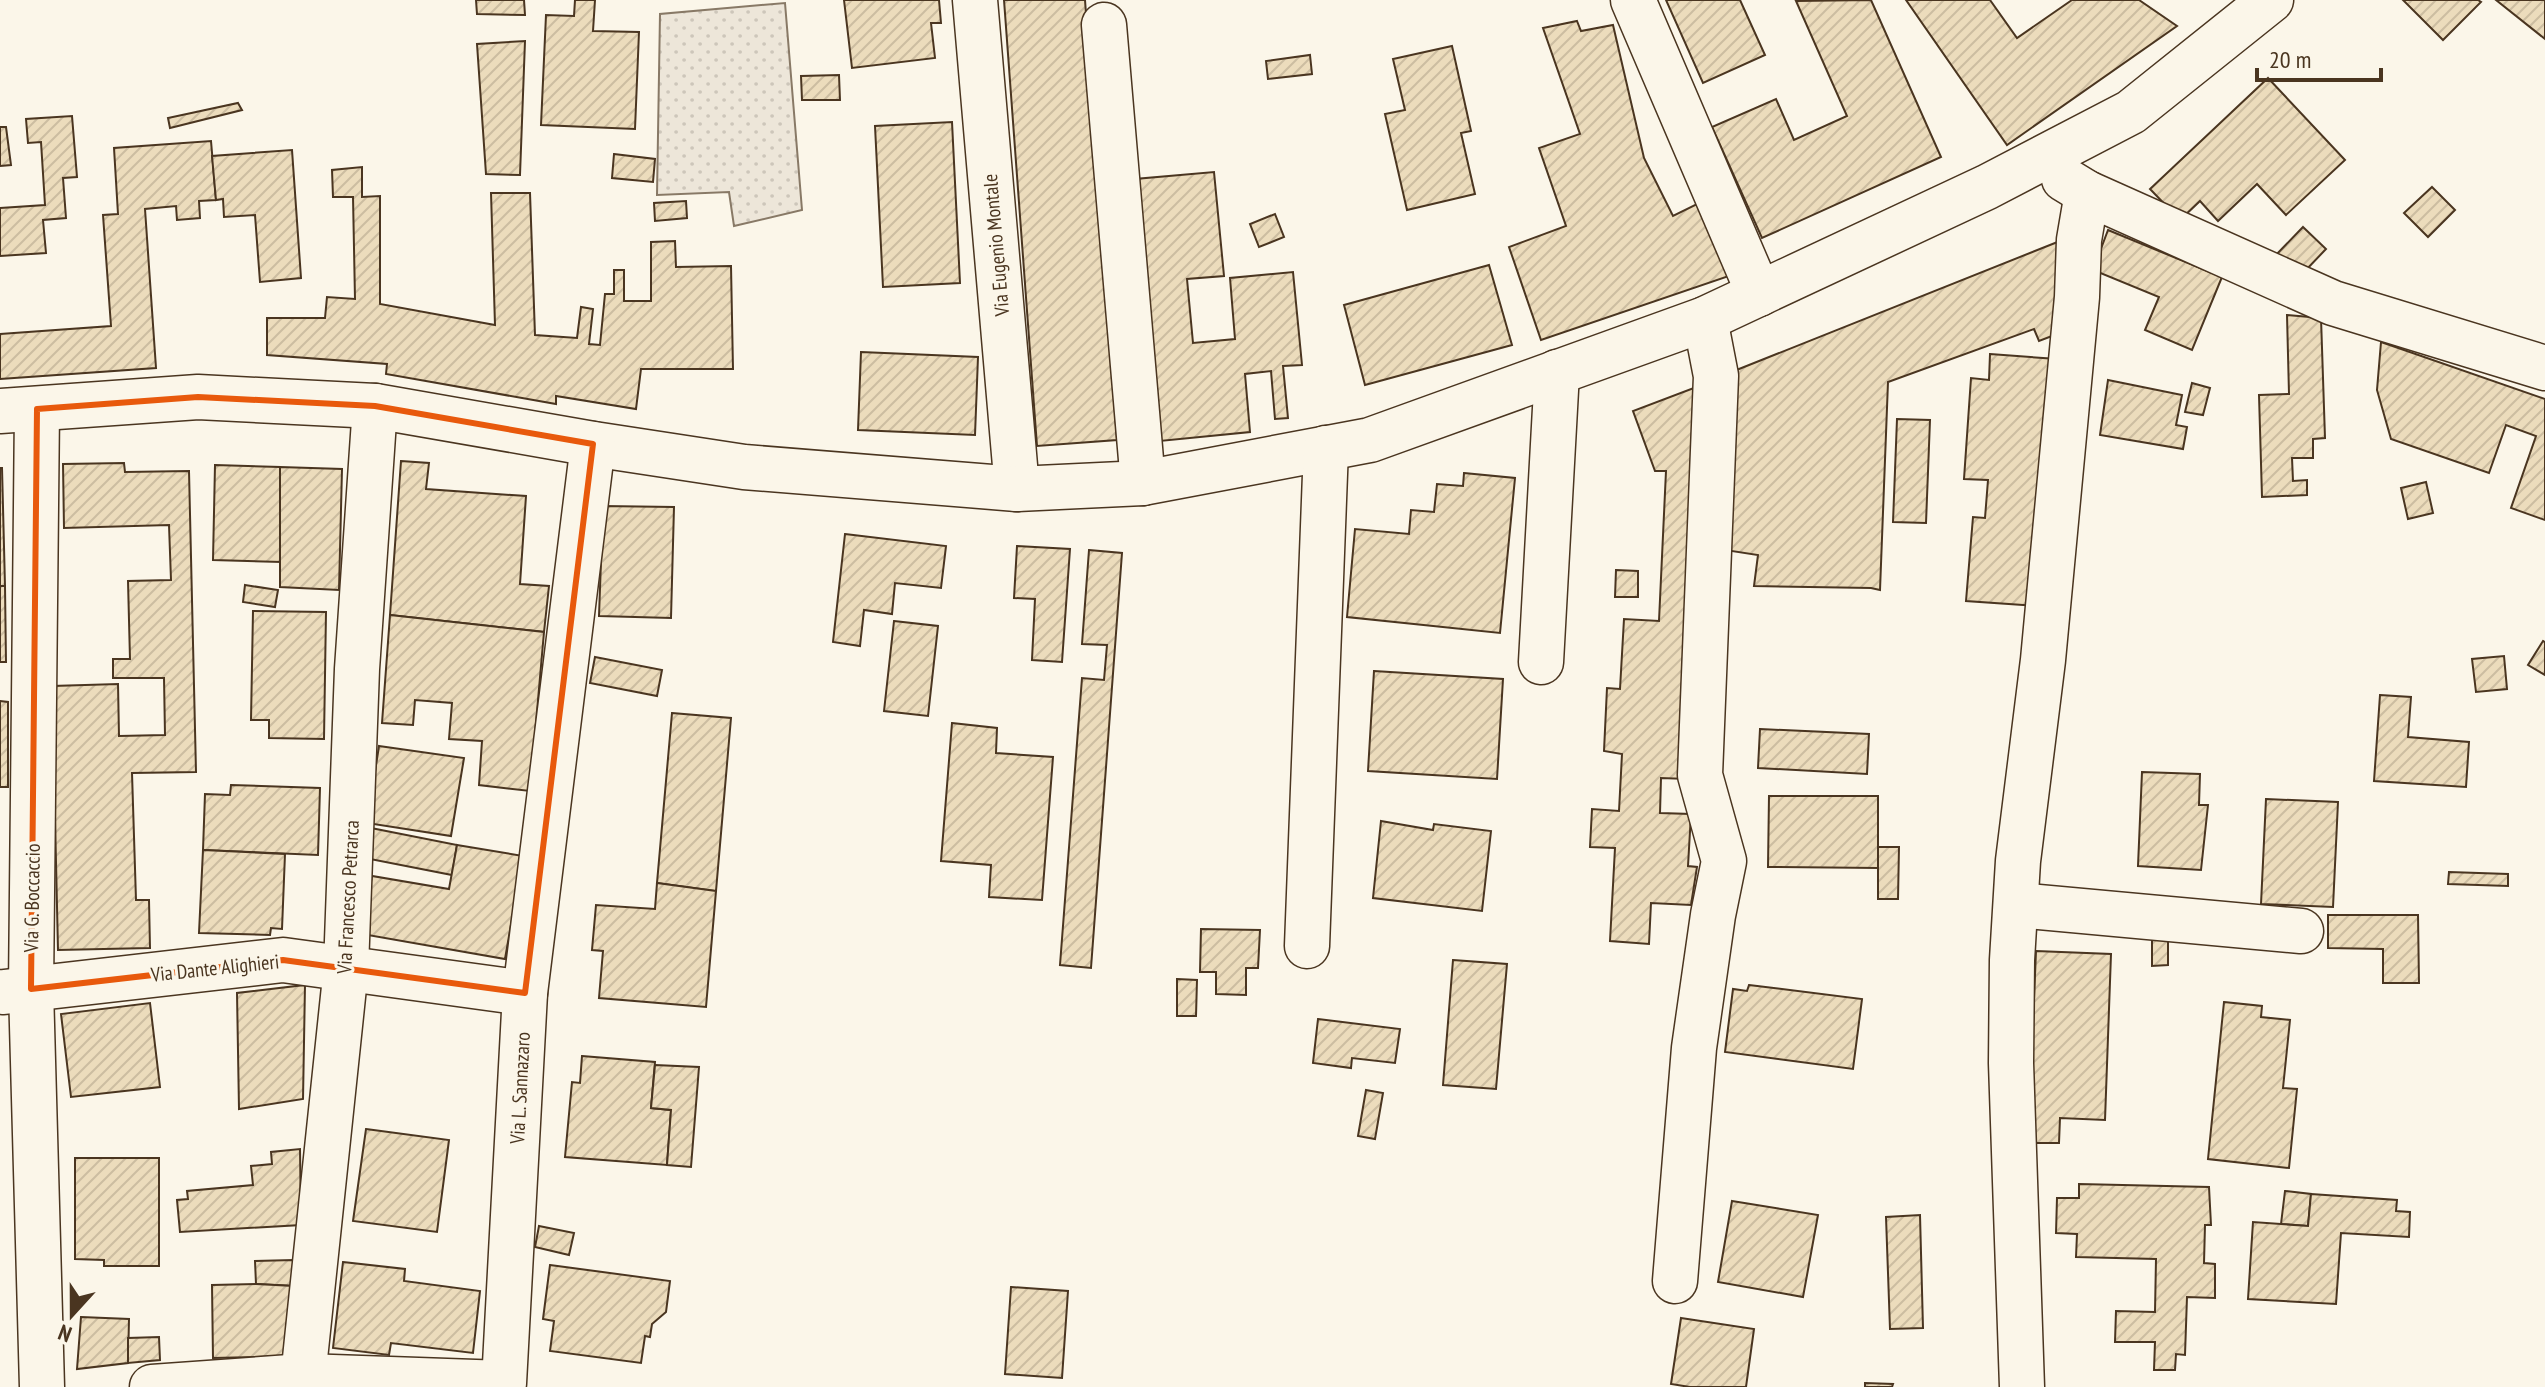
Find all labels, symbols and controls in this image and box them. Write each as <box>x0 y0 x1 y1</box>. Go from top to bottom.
scale bar <box>2257 32 2381 82</box>
text: 20 m <box>2269 44 2311 75</box>
street label: Via Eugenio Montale <box>977 173 1015 318</box>
street label: Via Francesco Petrarca <box>331 819 365 976</box>
street label: Via G. Boccaccio <box>18 843 46 954</box>
street label: Via Dante Alighieri <box>149 948 280 988</box>
street label: Via L. Sannazaro <box>504 1031 536 1146</box>
north arrow <box>32 1275 112 1355</box>
text: N <box>54 1318 75 1349</box>

